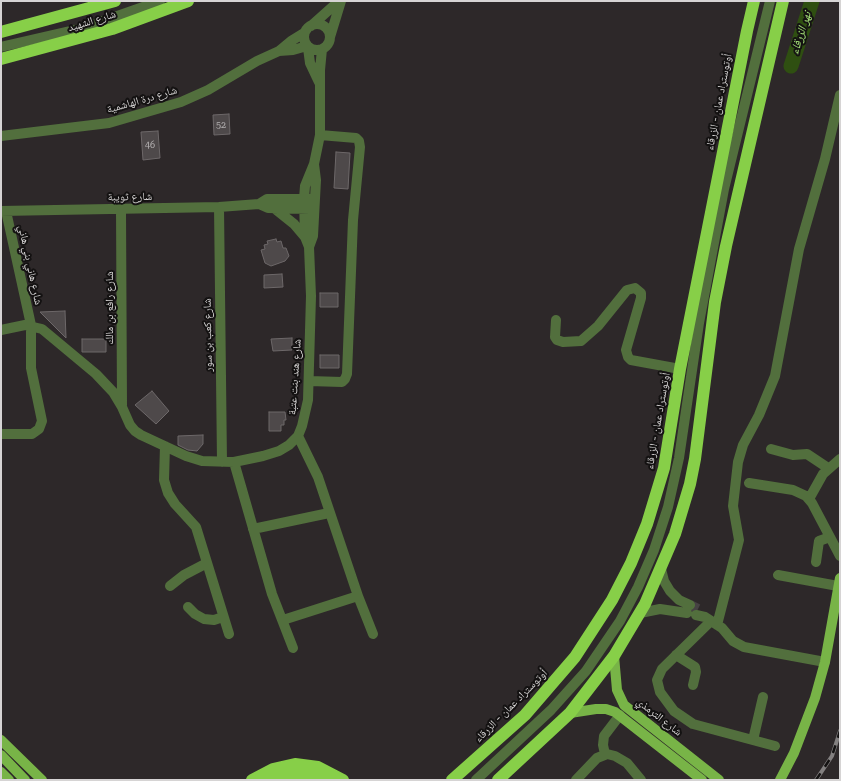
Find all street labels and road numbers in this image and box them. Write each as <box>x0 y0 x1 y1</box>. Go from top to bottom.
street label: شارع الشهيد <box>66 7 118 35</box>
street label: أوتوستراد عمان - الزرقاء <box>703 53 735 151</box>
street label: شارع درة الهاشمية <box>105 84 179 116</box>
street label: شارع ثويبة <box>108 190 152 204</box>
street label: شارع هاني بني هاني <box>15 224 45 306</box>
street label: شارع رافع بن مالك <box>103 271 117 345</box>
street label: شارع كعب بن سور <box>201 298 215 372</box>
street label: شارع هند بنت عتبة <box>286 339 304 415</box>
street label: أوتوستراد عمان - الزرقاء <box>643 372 673 470</box>
street label: أوتوستراد عمان - الزرقاء <box>472 667 550 745</box>
street label: شارع الترمذي <box>634 695 684 739</box>

